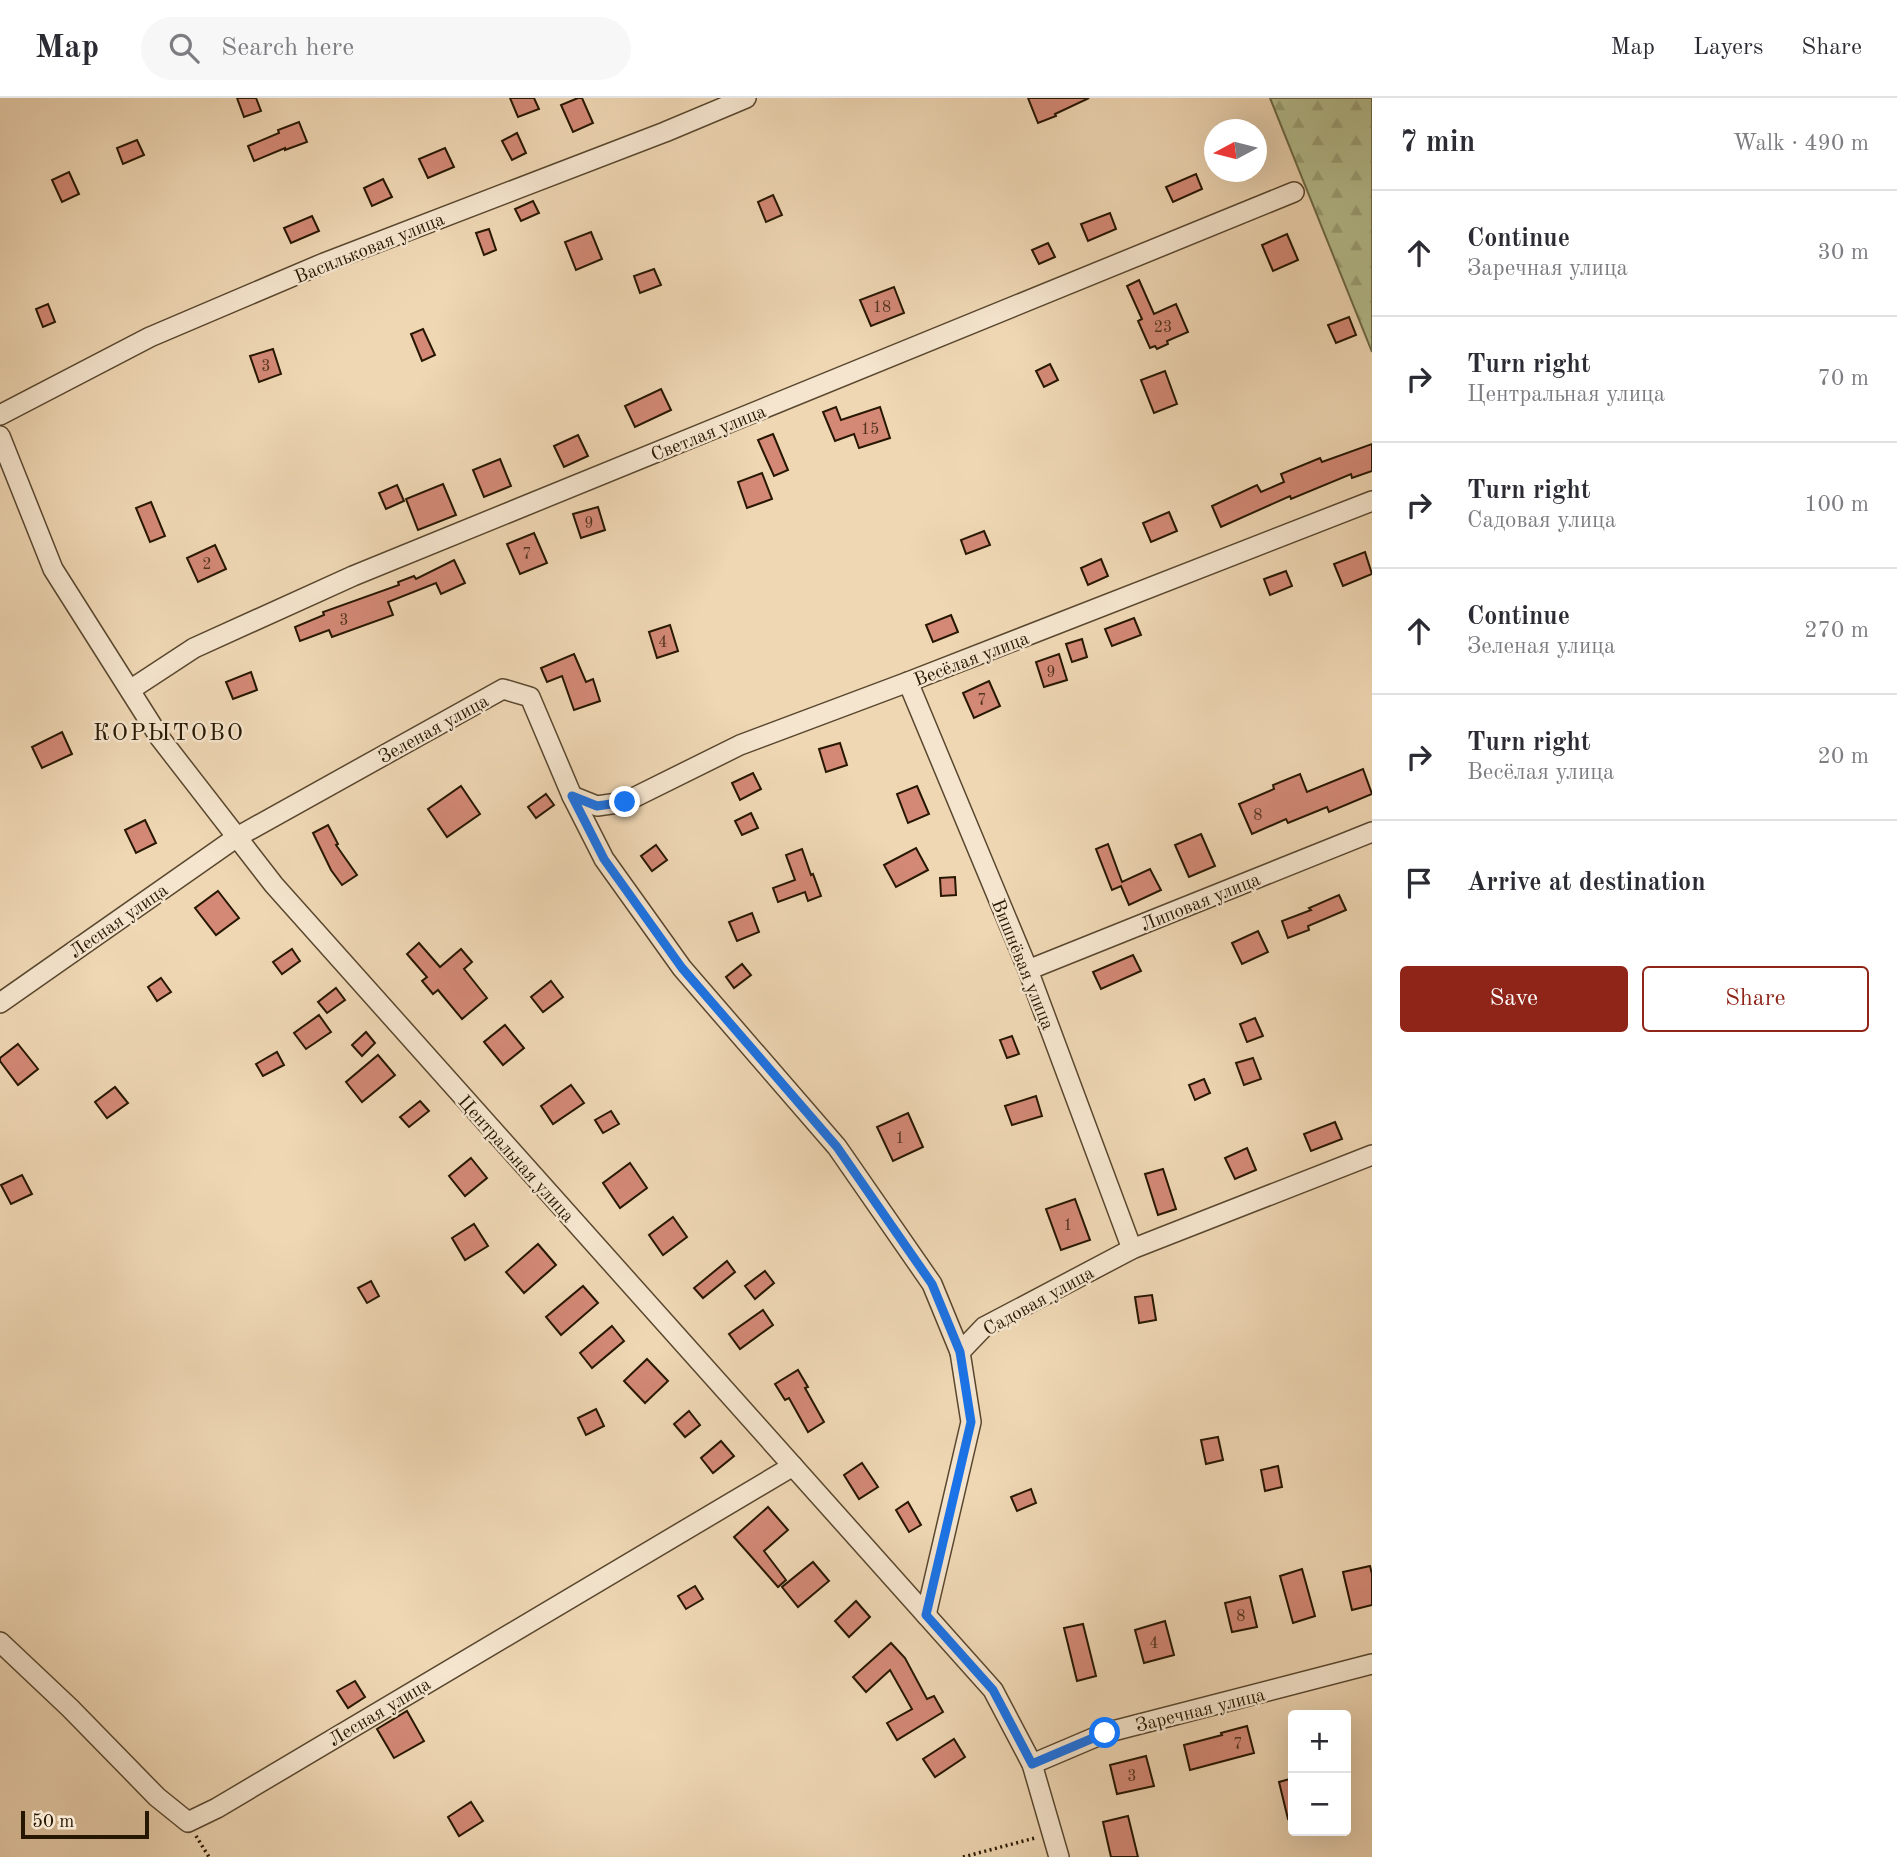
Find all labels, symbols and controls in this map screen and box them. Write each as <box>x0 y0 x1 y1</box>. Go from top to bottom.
search box <box>141 17 631 80</box>
icon: search <box>165 29 203 67</box>
text: Map <box>35 32 99 65</box>
text: Search here <box>221 35 354 61</box>
text: Map <box>1611 36 1655 60</box>
text: Layers <box>1693 36 1763 60</box>
text: Share <box>1801 36 1862 60</box>
north arrow <box>1204 119 1267 182</box>
text: 7 min <box>1400 128 1475 158</box>
text: Walk · 490 m <box>1733 132 1869 155</box>
street label: Васильковая улица <box>292 210 448 288</box>
text: Continue <box>1467 226 1570 252</box>
icon: ahead <box>1400 234 1438 272</box>
text: 30 m <box>1818 241 1869 264</box>
text: Заречная улица <box>1467 257 1628 280</box>
house number: 18 <box>873 300 891 316</box>
house number: 23 <box>1154 320 1172 336</box>
text: Turn right <box>1467 352 1590 378</box>
house number: 3 <box>261 359 271 375</box>
icon: right <box>1400 360 1438 398</box>
text: 70 m <box>1818 367 1869 390</box>
text: Центральная улица <box>1467 383 1665 406</box>
street label: Светлая улица <box>649 402 770 466</box>
house number: 15 <box>861 422 879 438</box>
text: Turn right <box>1467 478 1590 504</box>
icon: right <box>1400 486 1438 524</box>
text: 100 m <box>1804 493 1869 516</box>
text: Садовая улица <box>1467 509 1616 532</box>
house number: 9 <box>584 516 594 532</box>
house number: 7 <box>522 547 532 563</box>
house number: 2 <box>202 557 212 573</box>
text: Continue <box>1467 604 1570 630</box>
icon: ahead <box>1400 612 1438 650</box>
house number: 3 <box>339 613 349 629</box>
text: 270 m <box>1804 619 1869 642</box>
street label: Весёлая улица <box>912 629 1033 691</box>
house number: 4 <box>658 635 668 651</box>
text: Зеленая улица <box>1467 635 1615 658</box>
house number: 9 <box>1046 665 1056 681</box>
street label: Зеленая улица <box>376 692 493 768</box>
house number: 7 <box>977 693 987 709</box>
district label: КОРЫТОВО <box>93 722 245 745</box>
text: Turn right <box>1467 730 1590 756</box>
icon: right <box>1400 738 1438 776</box>
text: 20 m <box>1818 745 1869 768</box>
text: Весёлая улица <box>1467 761 1614 784</box>
route end <box>609 786 640 817</box>
house number: 8 <box>1253 808 1263 824</box>
icon: arrive <box>1400 864 1438 902</box>
street label: Липовая улица <box>1138 870 1264 936</box>
text: Arrive at destination <box>1467 870 1706 896</box>
street label: Лесная улица <box>67 881 173 963</box>
street label: Вишнёвая улица <box>987 897 1057 1034</box>
button: Save <box>1400 966 1628 1032</box>
button: Share <box>1642 966 1869 1032</box>
street label: Центральная улица <box>453 1093 577 1227</box>
house number: 1 <box>895 1131 905 1147</box>
house number: 1 <box>1063 1218 1073 1234</box>
street label: Садовая улица <box>981 1264 1098 1340</box>
house number: 8 <box>1236 1609 1246 1625</box>
house number: 4 <box>1149 1636 1159 1652</box>
street label: Лесная улица <box>326 1675 435 1751</box>
street label: Заречная улица <box>1134 1686 1268 1737</box>
map controls <box>1288 1710 1351 1836</box>
button: + <box>1288 1710 1351 1773</box>
route start <box>1089 1717 1120 1748</box>
house number: 7 <box>1233 1737 1243 1753</box>
house number: 3 <box>1127 1769 1137 1785</box>
button: − <box>1288 1773 1351 1836</box>
scale bar <box>21 1808 149 1840</box>
text: 50 m <box>32 1813 74 1832</box>

